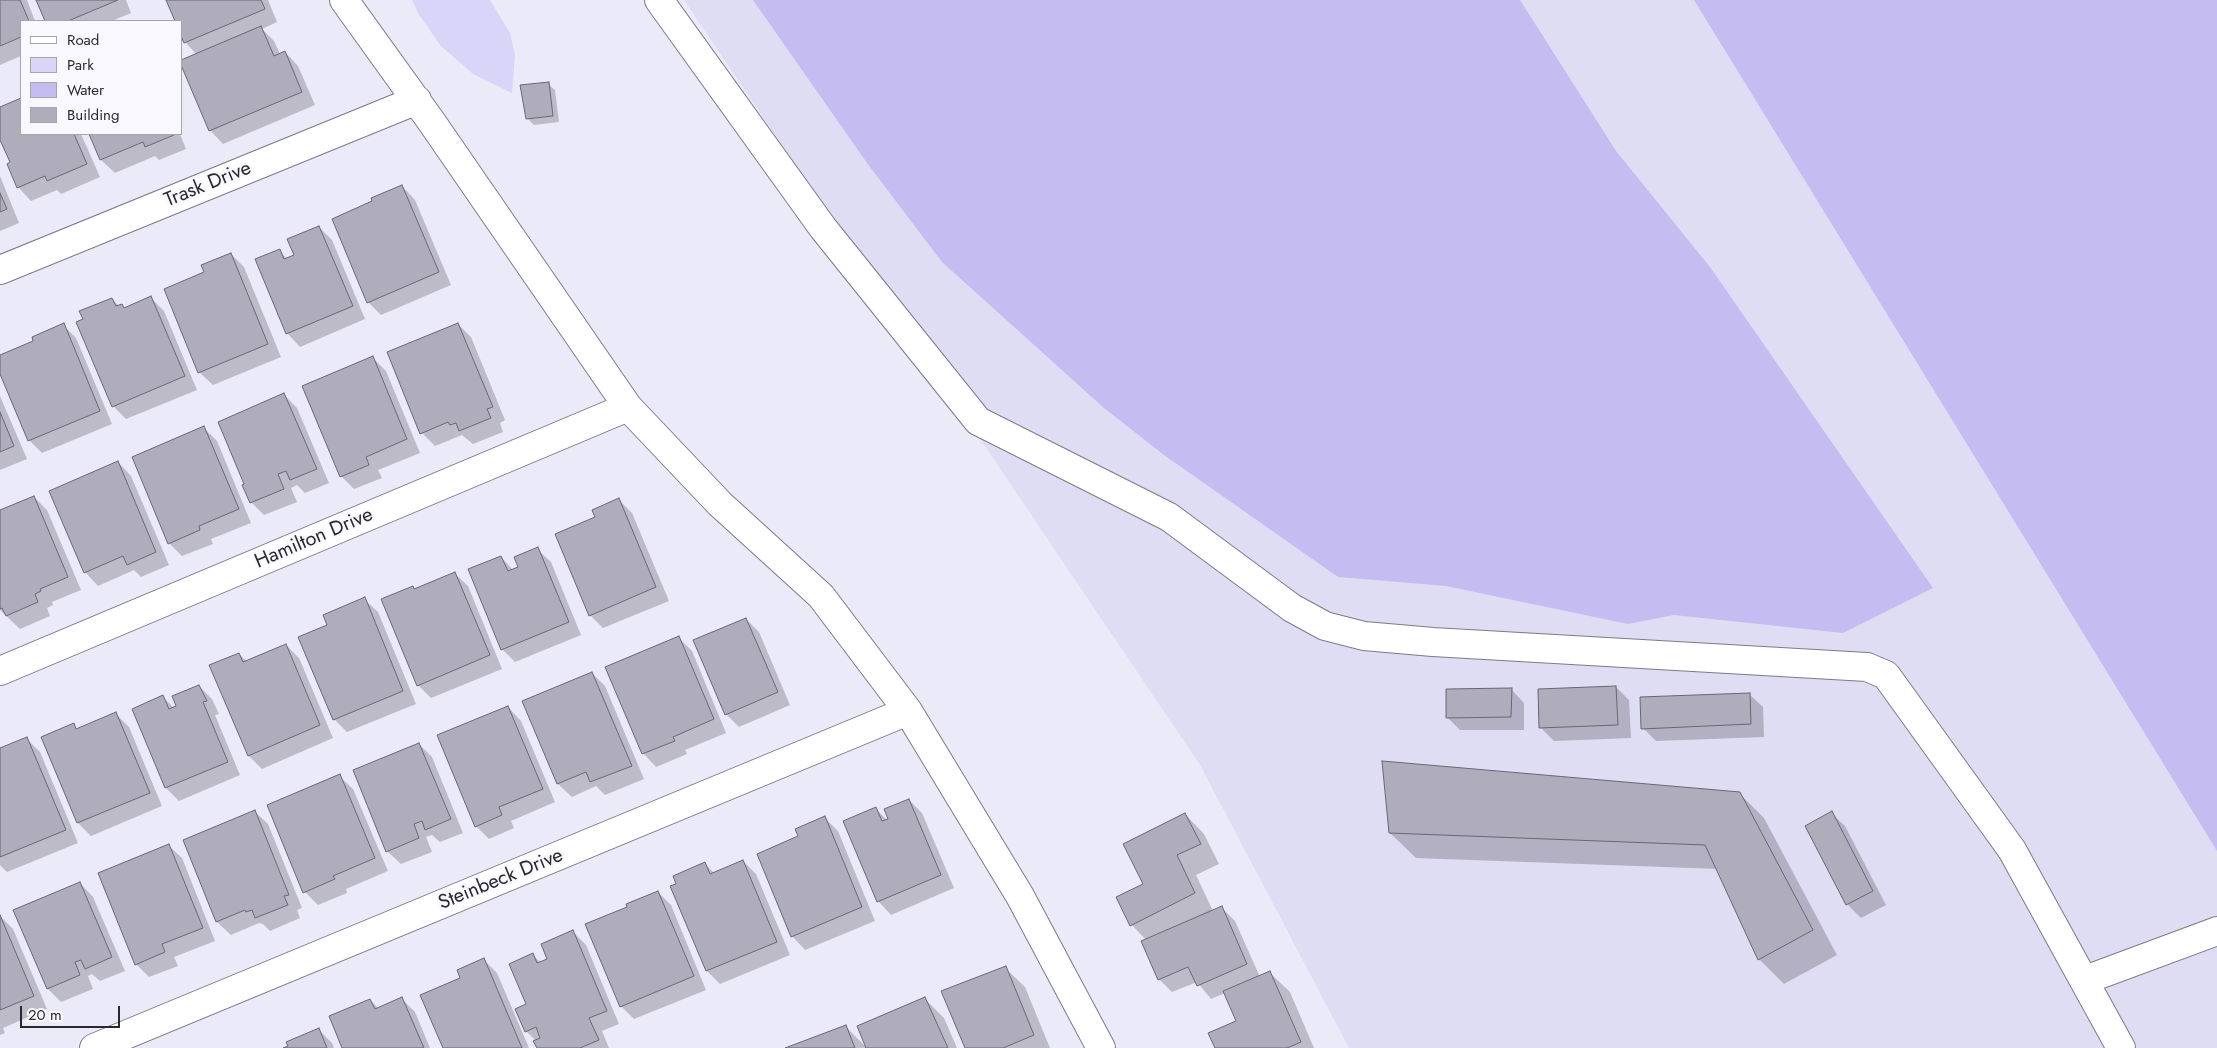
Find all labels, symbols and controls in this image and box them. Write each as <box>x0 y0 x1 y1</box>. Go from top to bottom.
legend <box>20 20 182 135</box>
text: Road <box>67 29 99 51</box>
text: Park <box>67 54 94 76</box>
text: Water <box>67 79 104 101</box>
text: Building <box>67 104 119 126</box>
street label: Trask Drive <box>161 157 255 213</box>
street label: Hamilton Drive <box>251 503 377 575</box>
street label: Steinbeck Drive <box>435 844 567 916</box>
scale bar <box>22 996 122 1028</box>
text: 20 m <box>28 1004 62 1026</box>

